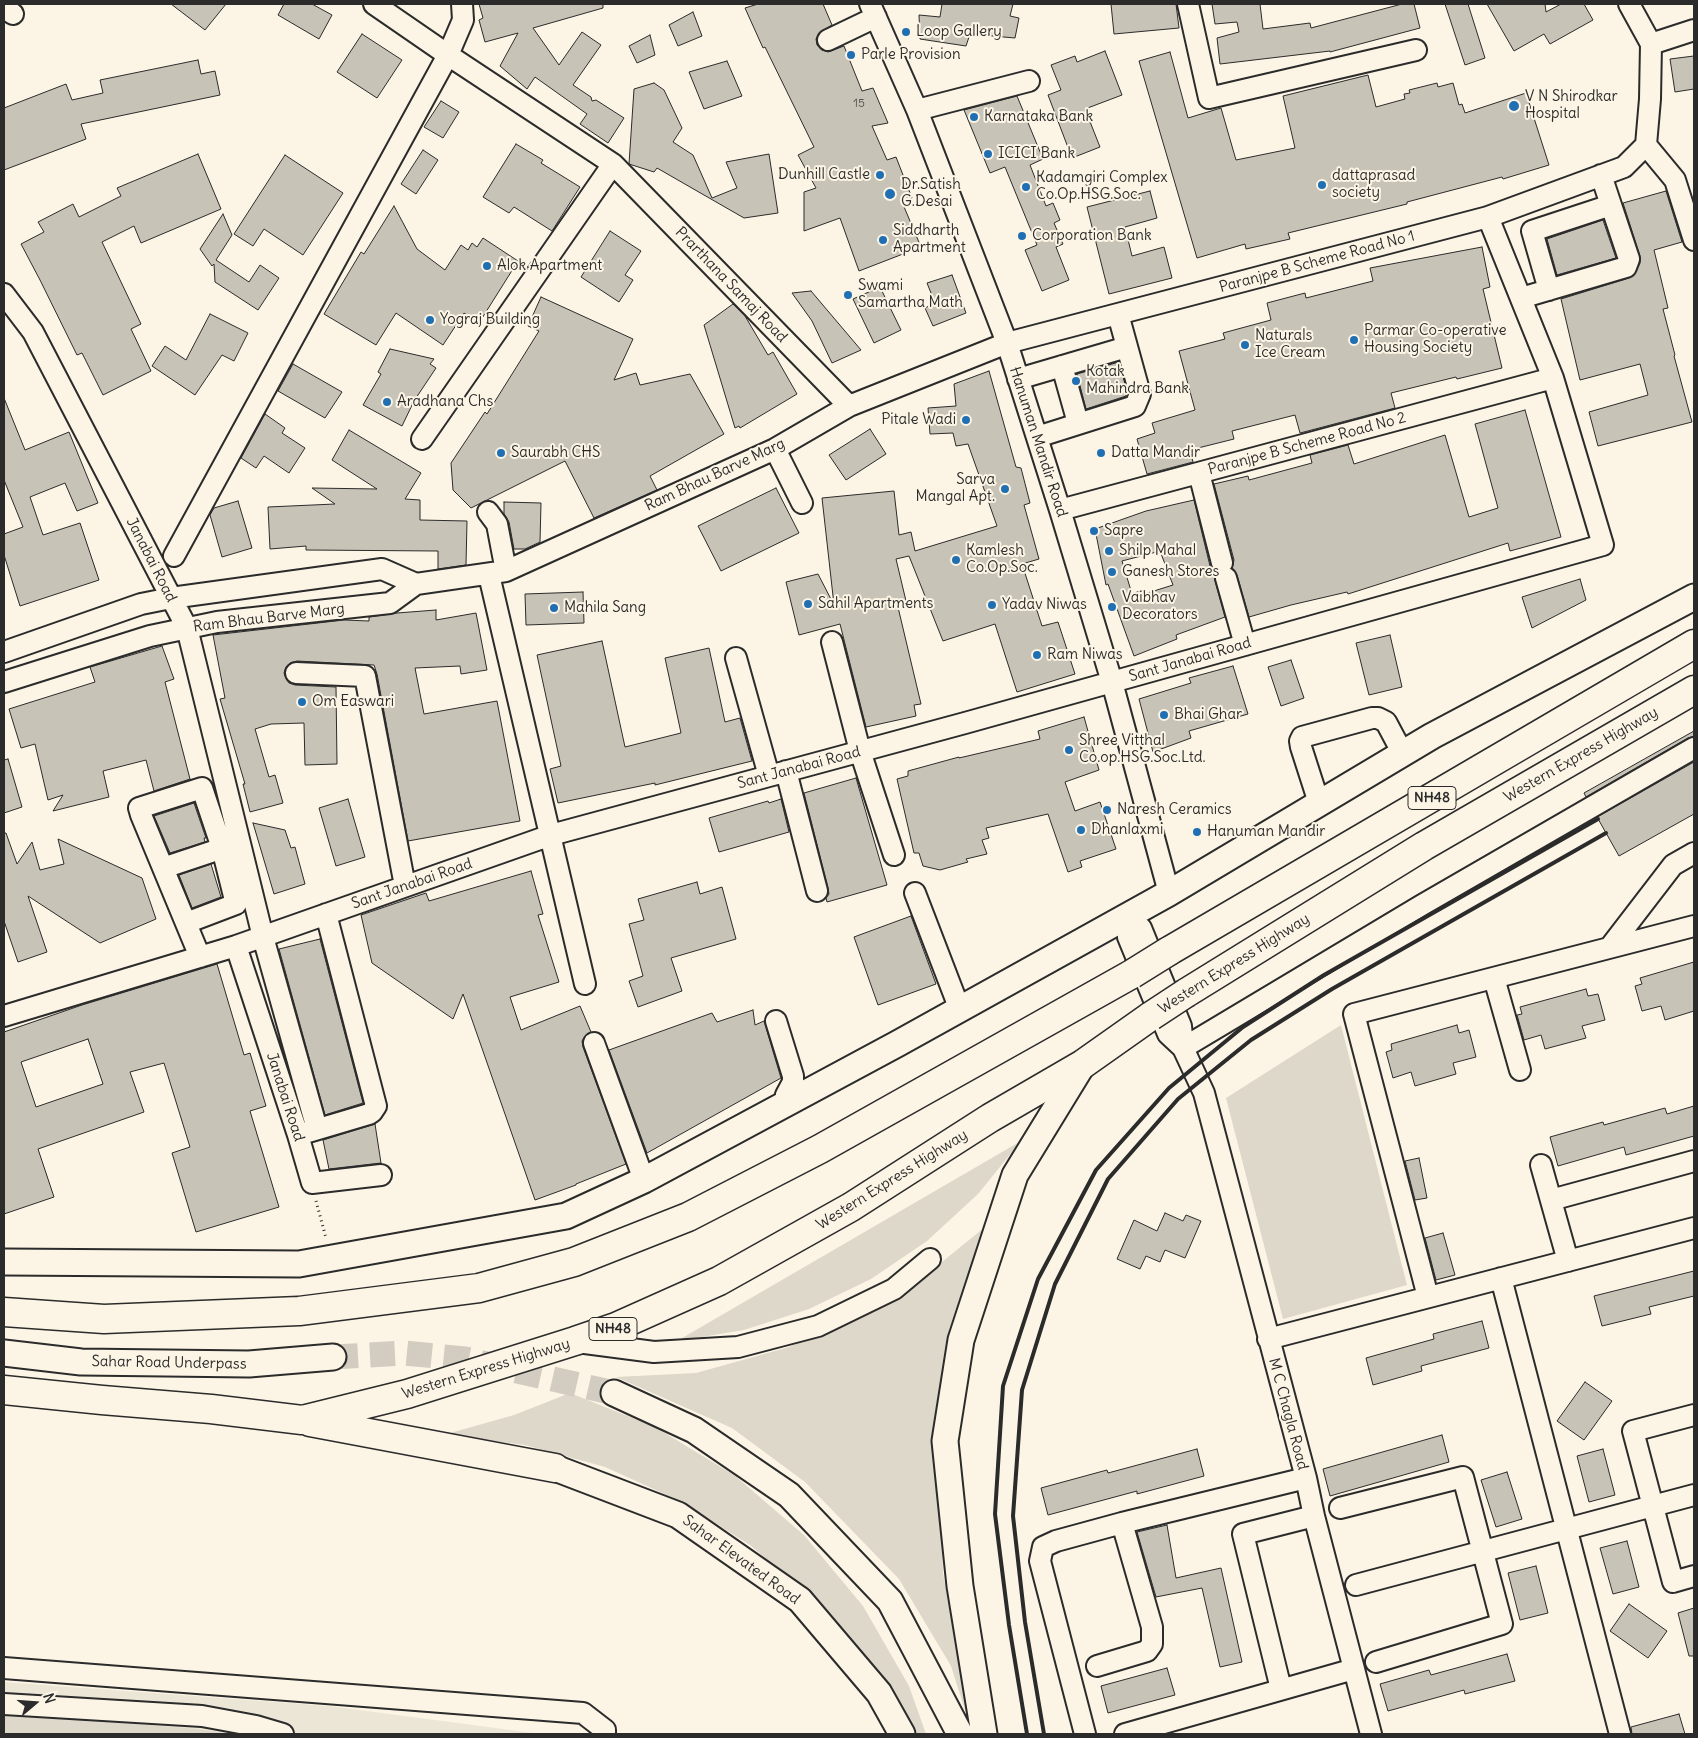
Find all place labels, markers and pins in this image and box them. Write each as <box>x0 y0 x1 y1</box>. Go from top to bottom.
place label: Loop Gallery <box>916 23 1002 41</box>
marker: Loop Gallery <box>900 26 912 38</box>
place label: Parle Provision <box>861 46 961 64</box>
marker: Parle Provision <box>845 49 857 61</box>
place label: V N Shirodkar Hospital <box>1525 88 1618 123</box>
marker: V N Shirodkar Hospital <box>1507 99 1521 113</box>
place label: Karnataka Bank <box>984 108 1093 126</box>
marker: Karnataka Bank <box>968 111 980 123</box>
place label: ICICI Bank <box>998 145 1075 163</box>
marker: ICICI Bank <box>982 148 994 160</box>
place label: Dunhill Castle <box>778 166 870 184</box>
place label: dattaprasad society <box>1332 167 1415 202</box>
marker: Dunhill Castle <box>874 169 886 181</box>
place label: Kadamgiri Complex Co.Op.HSG.Soc. <box>1036 169 1168 204</box>
place label: Dr.Satish G.Desai <box>901 176 961 211</box>
marker: dattaprasad society <box>1316 179 1328 191</box>
marker: Kadamgiri Complex Co.Op.HSG.Soc. <box>1020 181 1032 193</box>
marker: Dr.Satish G.Desai <box>883 187 897 201</box>
place label: Siddharth Apartment <box>893 222 966 257</box>
place label: Corporation Bank <box>1032 227 1152 245</box>
marker: Corporation Bank <box>1016 230 1028 242</box>
marker: Siddharth Apartment <box>877 234 889 246</box>
place label: Alok Apartment <box>497 257 602 275</box>
marker: Alok Apartment <box>481 260 493 272</box>
place label: Swami Samartha Math <box>858 277 963 312</box>
marker: Swami Samartha Math <box>842 289 854 301</box>
place label: Yograj Building <box>440 311 540 329</box>
marker: Yograj Building <box>424 314 436 326</box>
place label: Parmar Co-operative Housing Society <box>1364 322 1507 357</box>
place label: Naturals Ice Cream <box>1255 327 1325 362</box>
marker: Parmar Co-operative Housing Society <box>1348 334 1360 346</box>
marker: Naturals Ice Cream <box>1239 339 1251 351</box>
place label: Kotak Mahindra Bank <box>1086 363 1189 398</box>
marker: Kotak Mahindra Bank <box>1070 375 1082 387</box>
place label: Aradhana Chs <box>397 393 493 411</box>
marker: Aradhana Chs <box>381 396 393 408</box>
place label: Pitale Wadi <box>881 411 956 429</box>
marker: Pitale Wadi <box>960 414 972 426</box>
place label: Saurabh CHS <box>511 444 600 462</box>
place label: Datta Mandir <box>1111 444 1200 462</box>
marker: Saurabh CHS <box>495 447 507 459</box>
marker: Datta Mandir <box>1095 447 1107 459</box>
place label: Sarva Mangal Apt. <box>916 471 995 506</box>
marker: Sarva Mangal Apt. <box>999 483 1011 495</box>
place label: Sapre <box>1104 522 1143 540</box>
marker: Sapre <box>1088 525 1100 537</box>
place label: Kamlesh Co.Op.Soc. <box>966 542 1038 577</box>
place label: Shilp Mahal <box>1119 542 1196 560</box>
marker: Shilp Mahal <box>1103 545 1115 557</box>
marker: Kamlesh Co.Op.Soc. <box>950 554 962 566</box>
place label: Ganesh Stores <box>1122 563 1219 581</box>
marker: Ganesh Stores <box>1106 566 1118 578</box>
place label: Vaibhav Decorators <box>1122 589 1198 624</box>
place label: Sahil Apartments <box>818 595 933 613</box>
place label: Yadav Niwas <box>1002 596 1087 614</box>
marker: Sahil Apartments <box>802 598 814 610</box>
place label: Mahila Sang <box>564 599 646 617</box>
marker: Yadav Niwas <box>986 599 998 611</box>
marker: Vaibhav Decorators <box>1106 601 1118 613</box>
marker: Mahila Sang <box>548 602 560 614</box>
place label: Ram Niwas <box>1047 646 1123 664</box>
marker: Ram Niwas <box>1031 649 1043 661</box>
place label: Om Easwari <box>312 693 394 711</box>
marker: Om Easwari <box>296 696 308 708</box>
place label: Bhai Ghar <box>1174 706 1242 724</box>
marker: Bhai Ghar <box>1158 709 1170 721</box>
place label: Shree Vitthal Co.op.HSG.Soc.Ltd. <box>1079 732 1206 767</box>
marker: Shree Vitthal Co.op.HSG.Soc.Ltd. <box>1063 744 1075 756</box>
place label: Naresh Ceramics <box>1117 801 1232 819</box>
marker: Naresh Ceramics <box>1101 804 1113 816</box>
place label: Dhanlaxmi <box>1091 821 1163 839</box>
place label: Hanuman Mandir <box>1207 823 1325 841</box>
marker: Dhanlaxmi <box>1075 824 1087 836</box>
marker: Hanuman Mandir <box>1191 826 1203 838</box>

